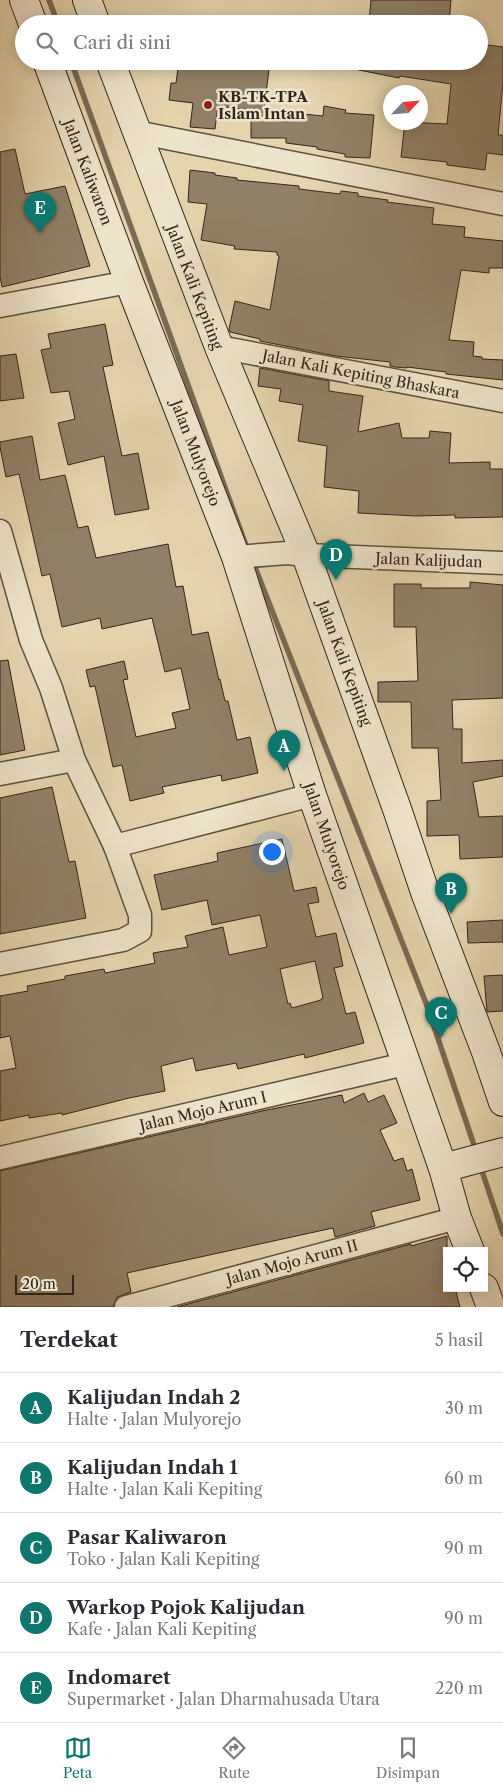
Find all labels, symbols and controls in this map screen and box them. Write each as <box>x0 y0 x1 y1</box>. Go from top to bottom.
search box <box>15 15 488 70</box>
icon: search <box>33 29 61 57</box>
text: Cari di sini <box>73 31 171 54</box>
north arrow <box>383 85 428 130</box>
place label: KB-TK-TPA Islam Intan <box>218 87 308 123</box>
marker: KB-TK-TPA Islam Intan <box>202 99 214 111</box>
street label: Jalan Kaliwaron <box>58 115 117 228</box>
pin: E <box>24 192 56 233</box>
street label: Jalan Kali Kepiting <box>162 220 228 352</box>
street label: Jalan Kali Kepiting Bhaskara <box>259 345 461 402</box>
street label: Jalan Mulyorejo <box>166 395 225 509</box>
pin: D <box>320 539 352 580</box>
street label: Jalan Kalijudan <box>373 549 484 571</box>
street label: Jalan Kali Kepiting <box>313 596 377 728</box>
pin: A <box>268 730 300 771</box>
street label: Jalan Mulyorejo <box>299 778 354 892</box>
your location <box>259 839 285 865</box>
pin: B <box>435 873 467 914</box>
pin: C <box>425 997 457 1038</box>
street label: Jalan Mojo Arum I <box>136 1087 268 1135</box>
street label: Jalan Mojo Arum II <box>222 1235 360 1289</box>
map controls <box>443 1247 488 1292</box>
button: locate <box>443 1247 488 1292</box>
scale bar <box>15 1272 74 1295</box>
text: 20 m <box>22 1275 56 1293</box>
text: Terdekat <box>20 1327 118 1352</box>
text: 5 hasil <box>435 1330 483 1350</box>
text: Kalijudan Indah 2 <box>67 1386 241 1409</box>
text: A <box>30 1398 42 1418</box>
text: 30 m <box>445 1398 483 1418</box>
text: Halte · Jalan Mulyorejo <box>67 1409 241 1429</box>
text: Kalijudan Indah 1 <box>67 1456 238 1479</box>
text: B <box>30 1468 42 1488</box>
text: 60 m <box>444 1468 483 1488</box>
text: Halte · Jalan Kali Kepiting <box>67 1479 262 1499</box>
text: Pasar Kaliwaron <box>67 1526 227 1549</box>
text: C <box>30 1538 42 1558</box>
text: 90 m <box>444 1538 483 1558</box>
text: Toko · Jalan Kali Kepiting <box>67 1549 260 1569</box>
text: Warkop Pojok Kalijudan <box>67 1596 305 1619</box>
text: D <box>29 1608 43 1628</box>
text: 90 m <box>444 1608 483 1628</box>
text: Kafe · Jalan Kali Kepiting <box>67 1619 256 1639</box>
text: Indomaret <box>67 1666 171 1689</box>
text: E <box>30 1678 42 1698</box>
text: 220 m <box>435 1678 483 1698</box>
text: Supermarket · Jalan Dharmahusada Utara <box>67 1689 380 1709</box>
tab: Peta <box>63 1734 92 1782</box>
tab: Rute <box>218 1734 250 1782</box>
tab: Disimpan <box>376 1734 440 1782</box>

